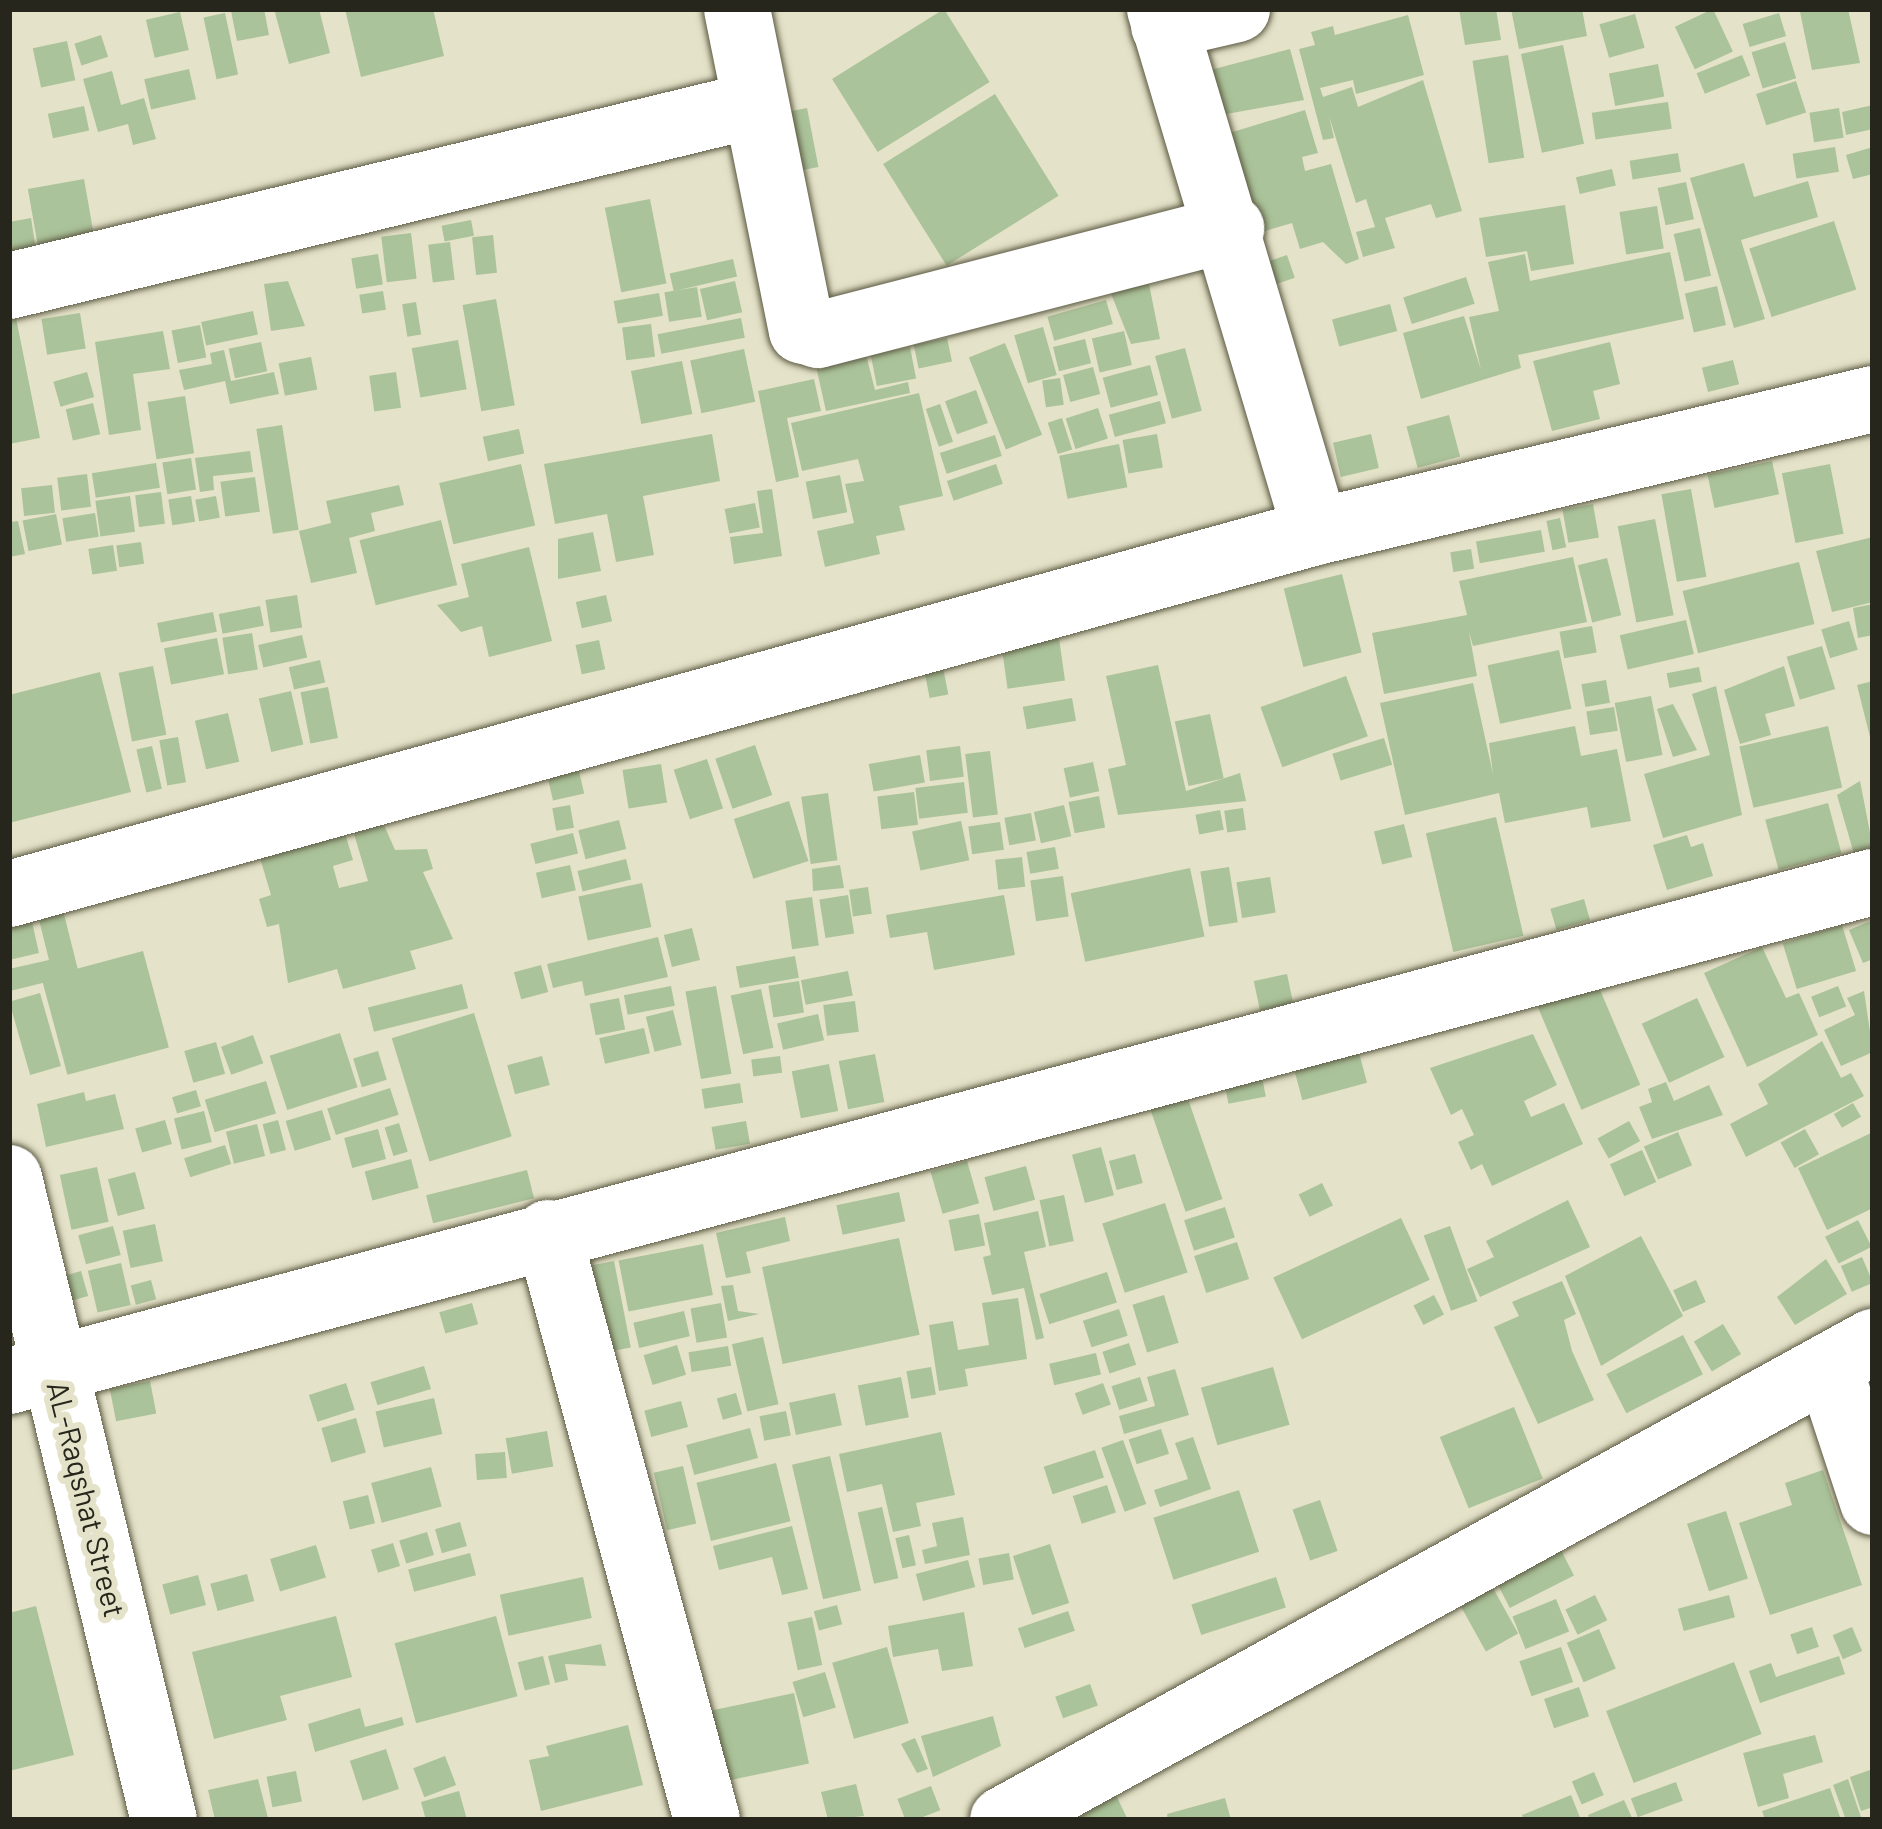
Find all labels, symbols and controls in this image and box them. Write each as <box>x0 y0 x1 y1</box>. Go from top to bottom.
street label: AL-Raqshat Street <box>40 1377 134 1621</box>

